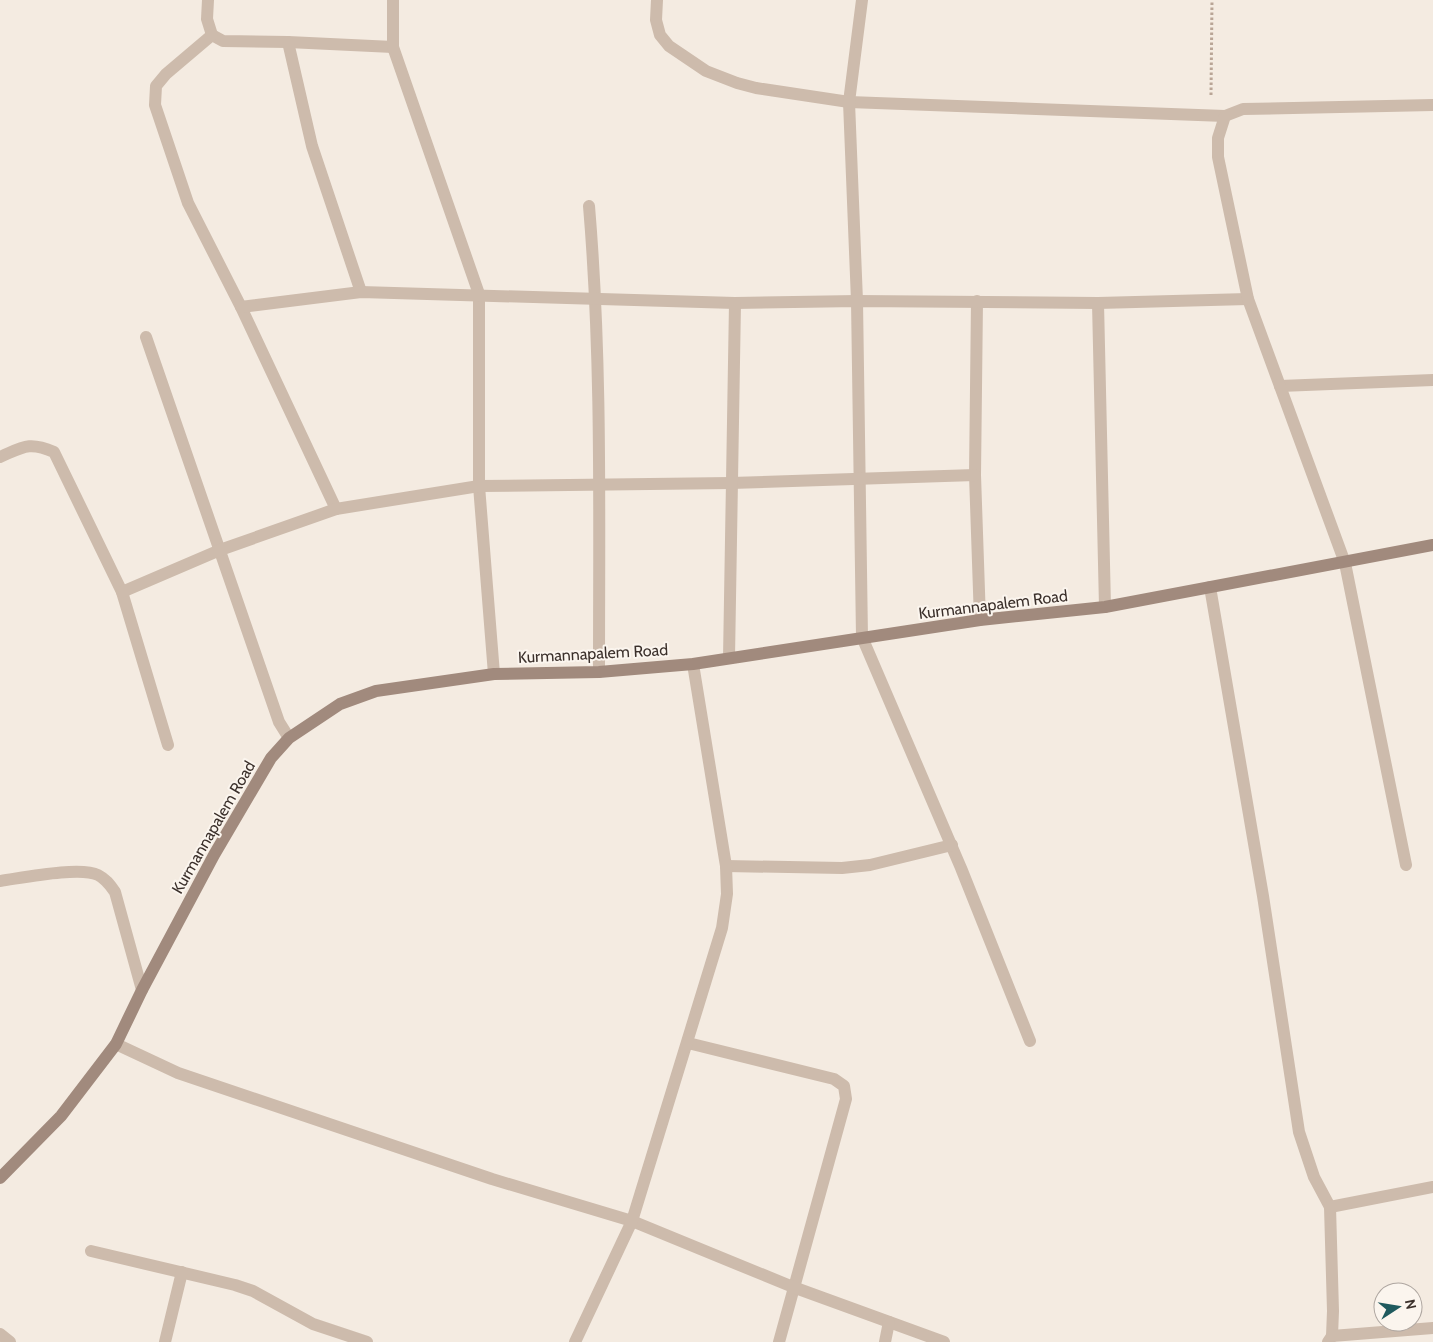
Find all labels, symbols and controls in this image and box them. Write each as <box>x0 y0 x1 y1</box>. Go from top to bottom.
street label: Kurmannapalem Road <box>917 586 1069 623</box>
street label: Kurmannapalem Road <box>518 640 669 667</box>
street label: Kurmannapalem Road <box>168 757 259 897</box>
north arrow <box>1373 1282 1423 1332</box>
text: N <box>1401 1298 1421 1311</box>

